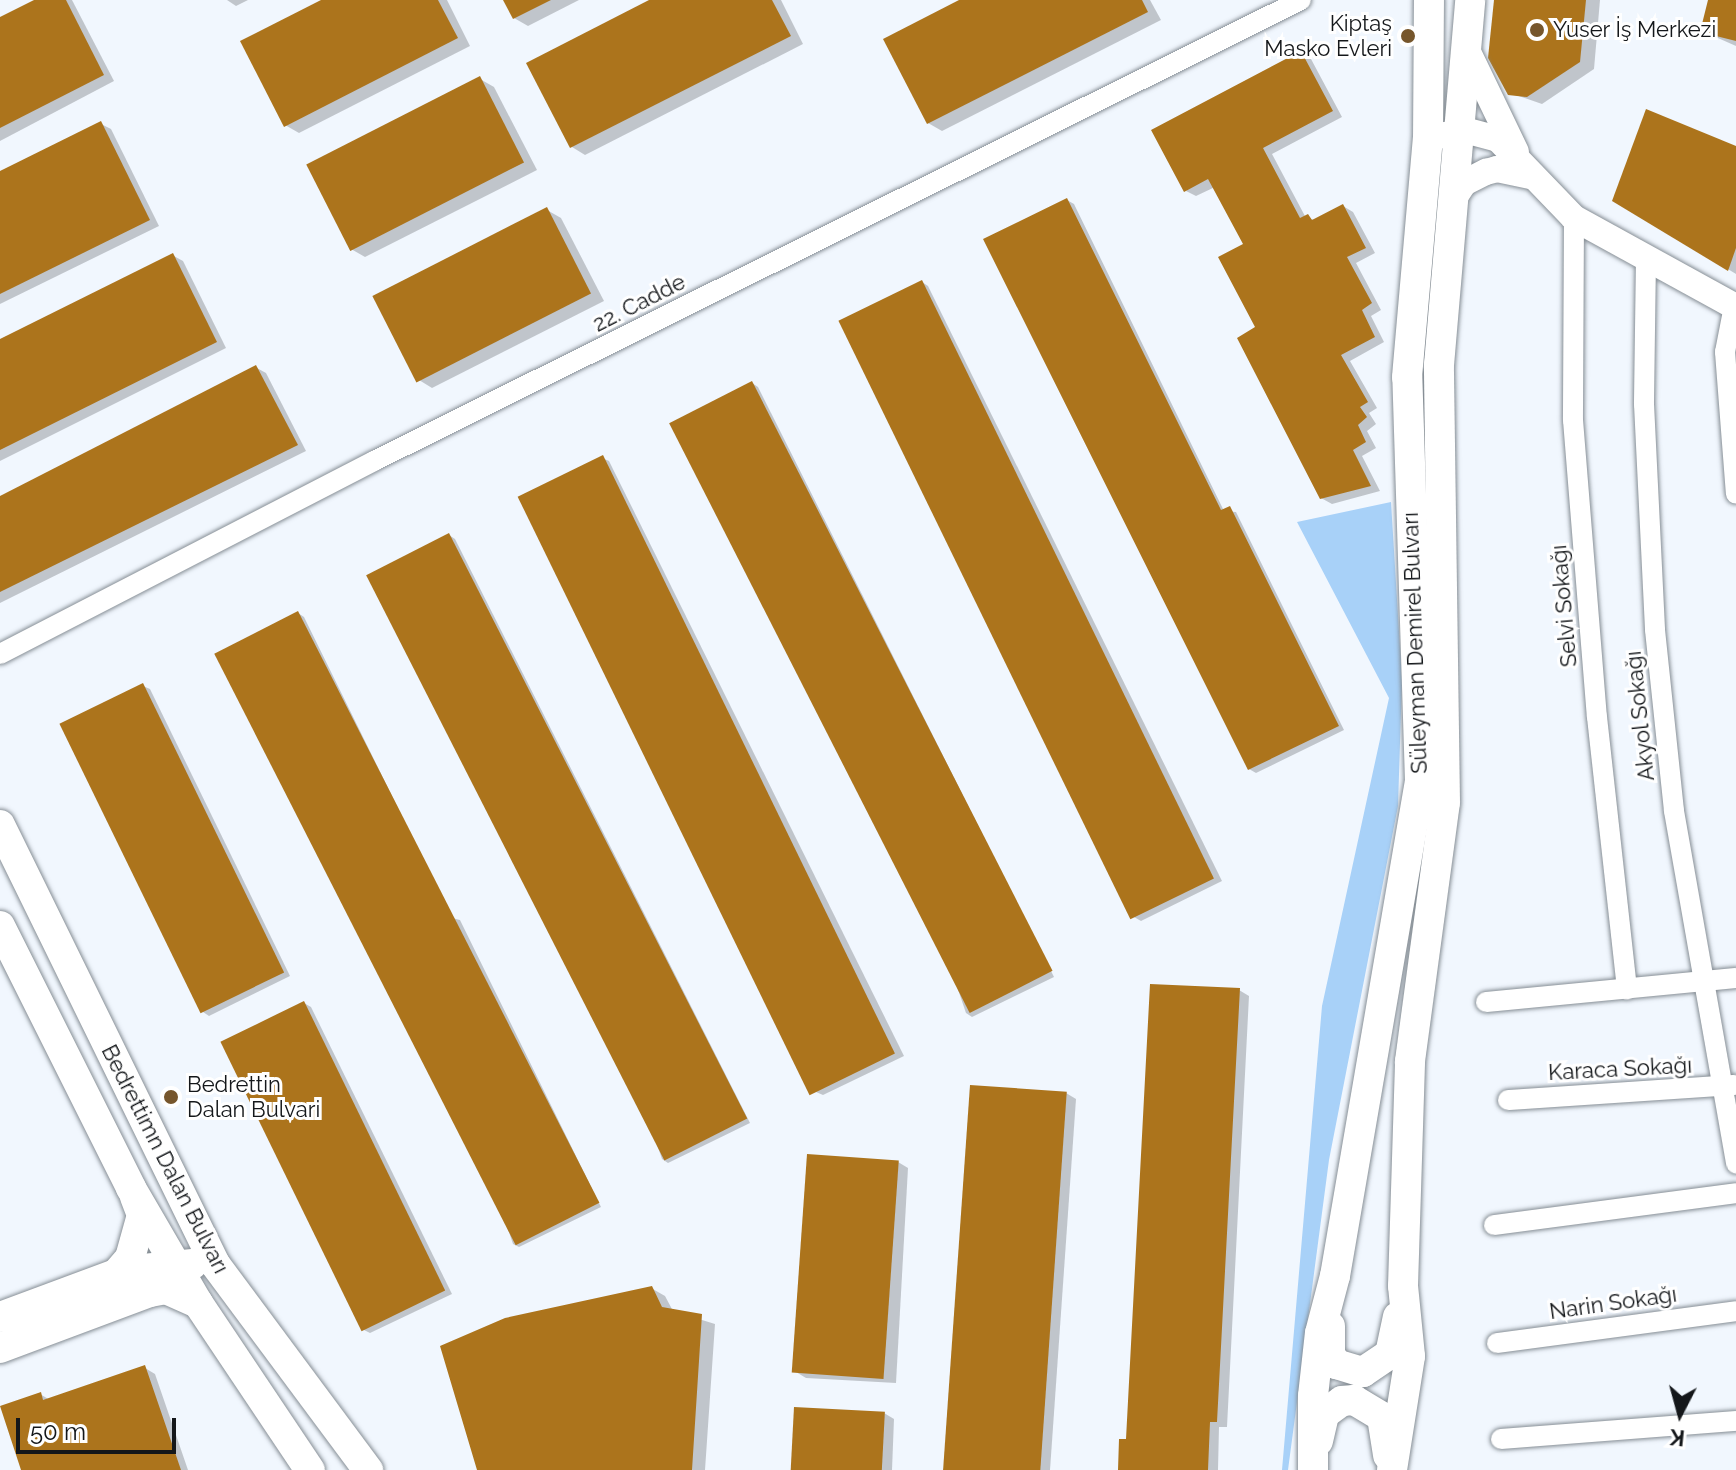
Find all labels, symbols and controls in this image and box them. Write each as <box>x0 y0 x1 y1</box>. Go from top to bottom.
place label: Kiptaş Masko Evleri <box>1264 10 1392 62</box>
place label: Yuser İş Merkezi <box>1553 17 1717 43</box>
marker: Yuser İş Merkezi <box>1528 21 1546 39</box>
marker: Kiptaş Masko Evleri <box>1399 27 1417 45</box>
street label: 22. Cadde <box>588 269 690 337</box>
street label: Süleyman Demirel Bulvarı <box>1397 511 1433 775</box>
street label: Selvi Sokağı <box>1546 544 1582 668</box>
street label: Akyol Sokağı <box>1620 649 1660 783</box>
street label: Bedrettimn Dalan Bulvarı <box>96 1040 234 1278</box>
street label: Karaca Sokağı <box>1547 1052 1693 1086</box>
place label: Bedrettin Dalan Bulvari <box>187 1071 320 1122</box>
marker: Bedrettin Dalan Bulvari <box>162 1088 180 1106</box>
street label: Narin Sokağı <box>1548 1281 1678 1325</box>
north arrow <box>1640 1374 1720 1454</box>
scale bar <box>20 1402 180 1452</box>
text: 50 m <box>30 1417 86 1446</box>
text: K <box>1669 1424 1686 1452</box>

